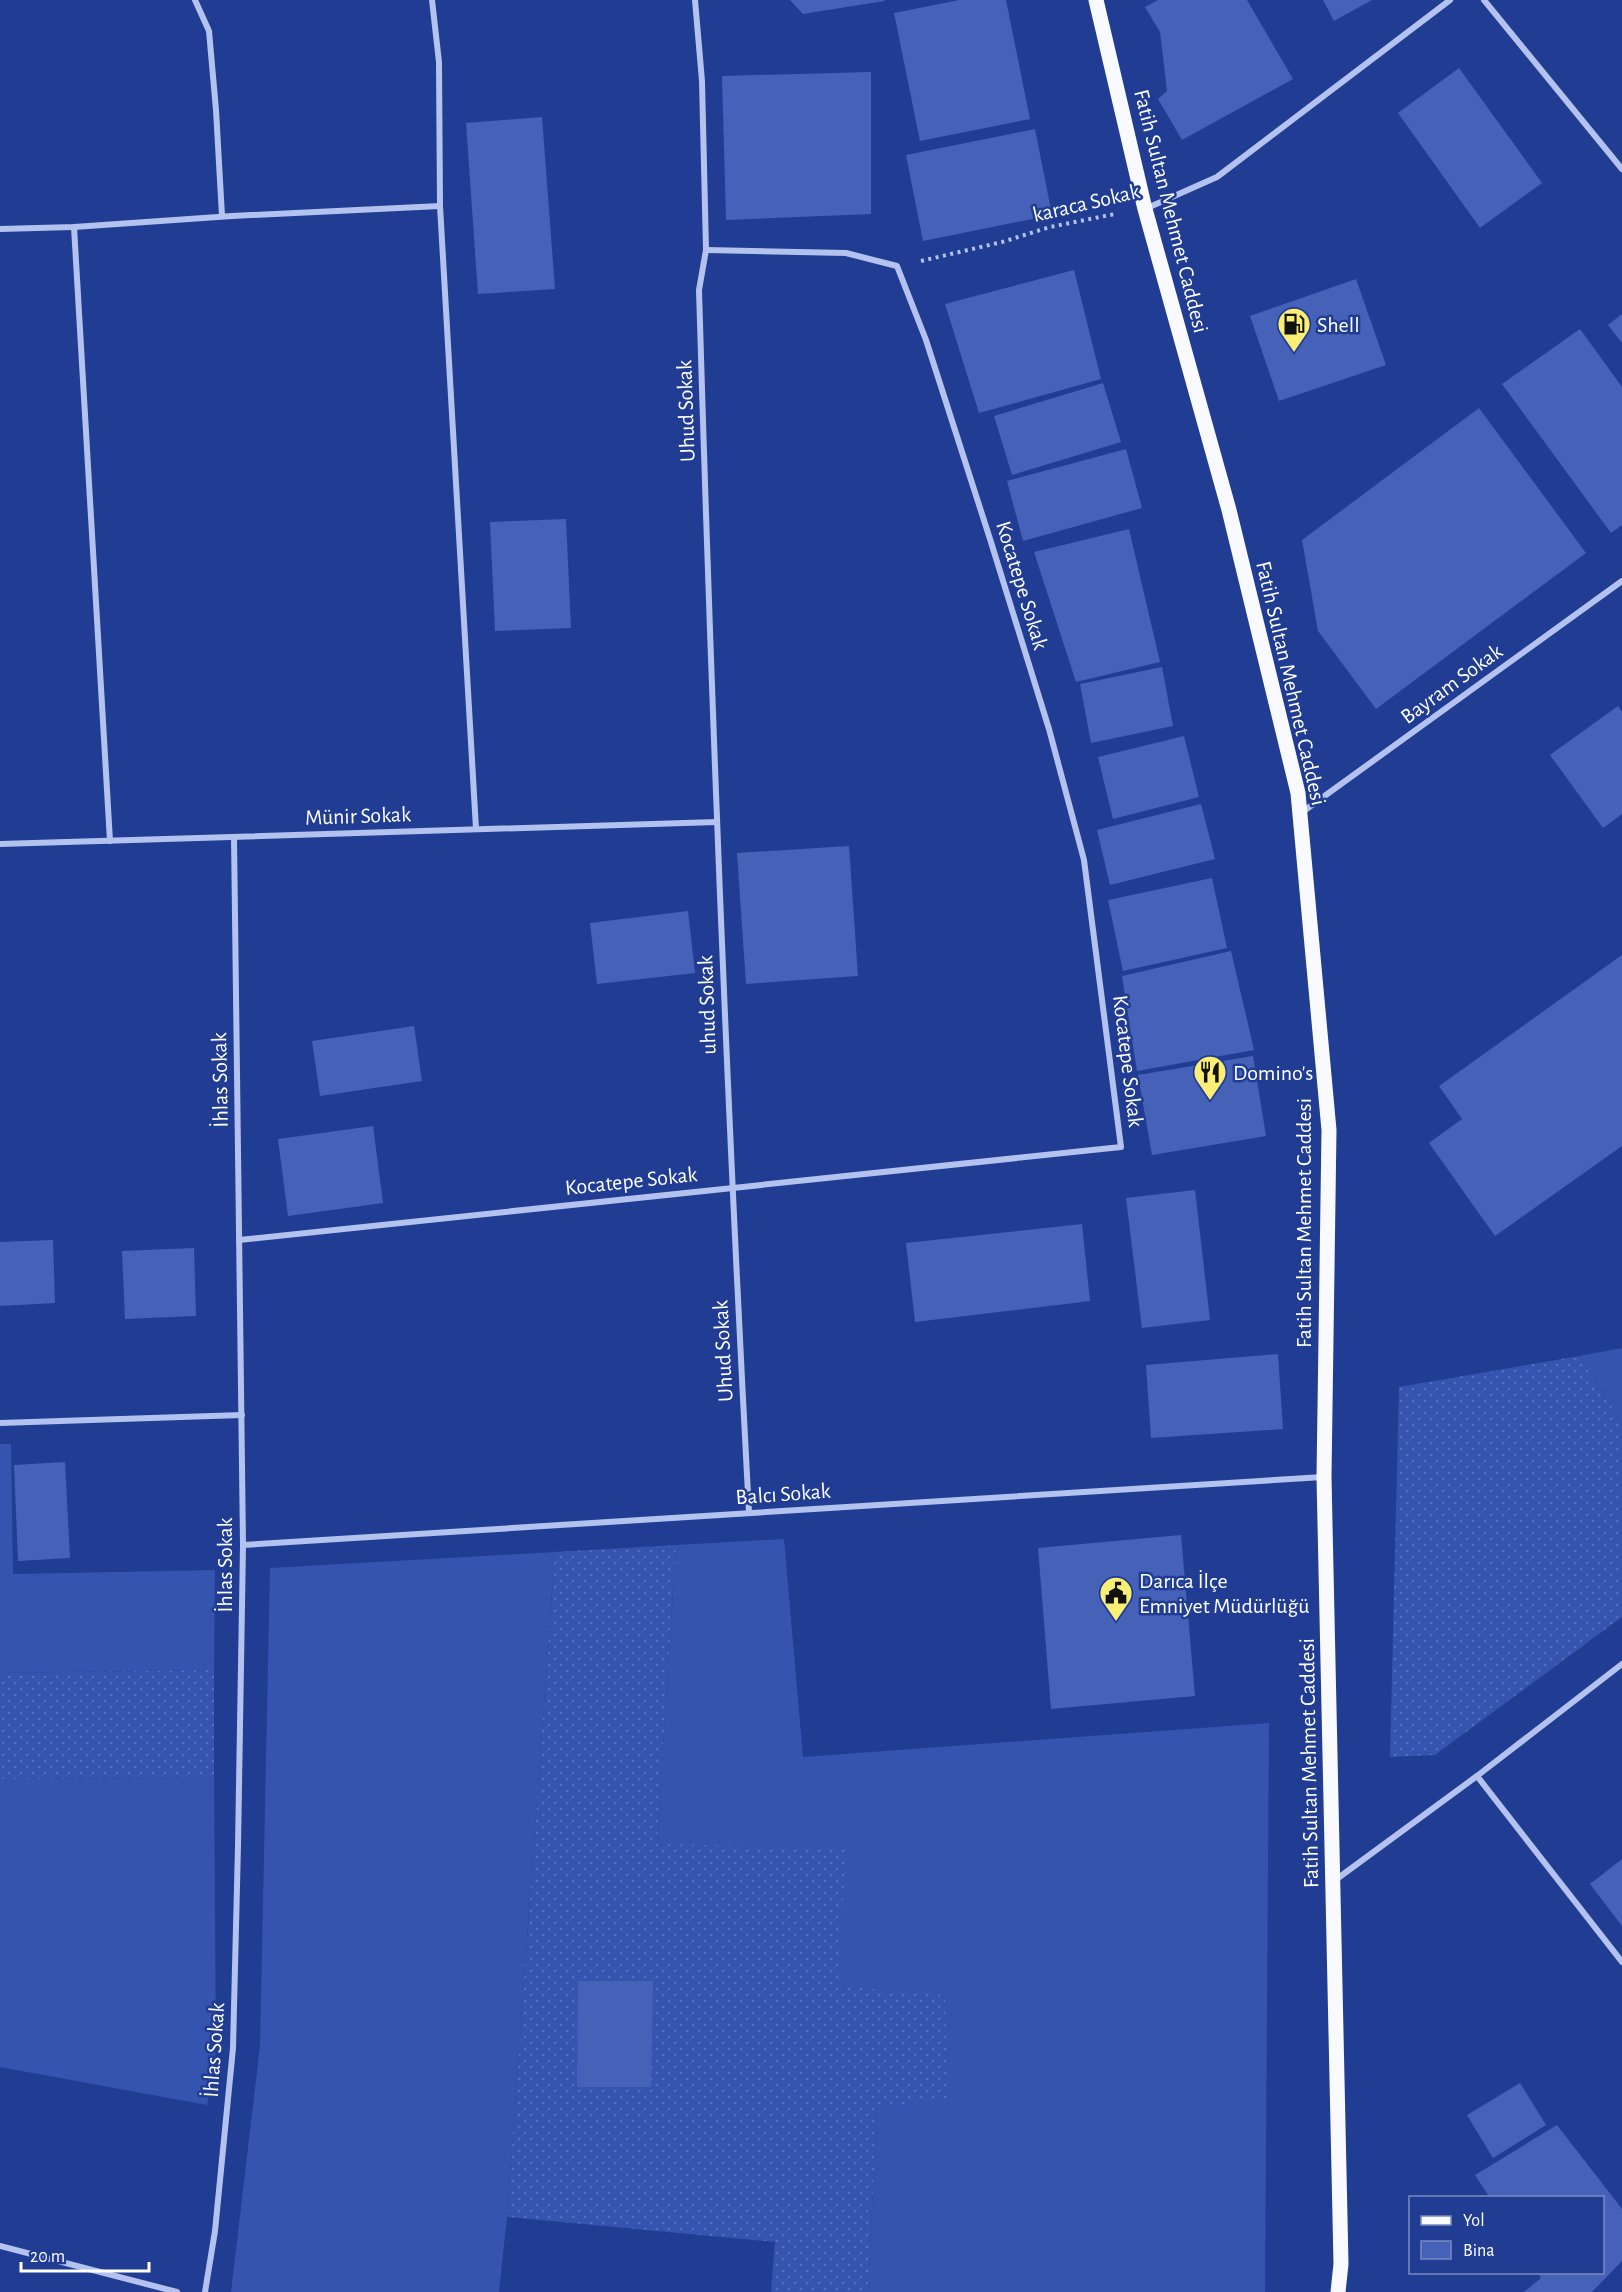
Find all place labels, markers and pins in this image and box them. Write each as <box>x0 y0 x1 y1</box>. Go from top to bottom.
fuel station icon: Shell <box>1276 306 1312 353</box>
place label: Shell <box>1317 314 1360 336</box>
restaurant icon: Domino's <box>1192 1054 1228 1101</box>
place label: Domino's <box>1233 1062 1313 1084</box>
place label: Darıca İlçe Emniyet Müdürlüğü <box>1139 1570 1310 1617</box>
public building icon: Darıca İlçe Emniyet Müdürlüğü <box>1098 1575 1134 1622</box>

